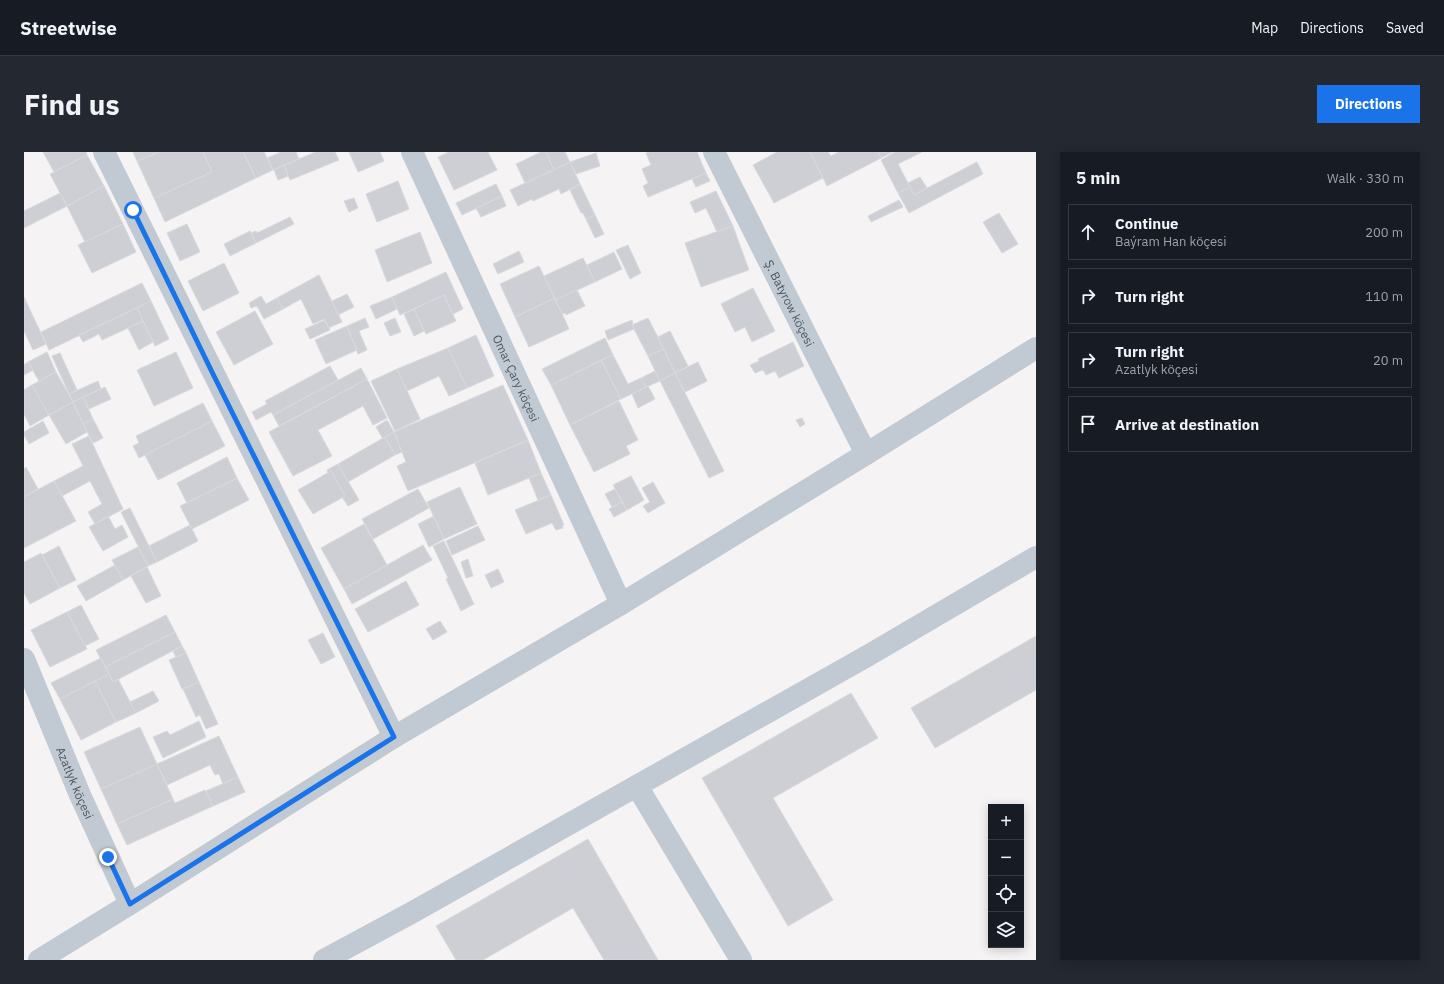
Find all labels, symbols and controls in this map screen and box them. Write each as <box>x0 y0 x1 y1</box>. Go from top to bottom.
text: Streetwise <box>20 16 117 40</box>
text: Map <box>1251 19 1278 37</box>
text: Directions <box>1300 19 1364 37</box>
text: Saved <box>1386 19 1424 37</box>
button: Directions <box>1317 85 1420 123</box>
text: Find us <box>24 86 120 123</box>
text: 5 min <box>1076 167 1120 189</box>
text: Walk · 330 m <box>1327 170 1404 187</box>
route start <box>124 201 142 219</box>
text: Continue <box>1115 214 1179 233</box>
icon: ahead <box>1077 221 1099 243</box>
text: 200 m <box>1365 224 1403 241</box>
text: Baýram Han köçesi <box>1115 233 1227 250</box>
street label: Ş. Batyrow köçesi <box>762 257 818 349</box>
icon: right <box>1077 285 1099 307</box>
text: Turn right <box>1115 287 1184 306</box>
text: 110 m <box>1365 288 1403 305</box>
street label: Omar Çary köçesi <box>490 332 543 424</box>
text: Turn right <box>1115 342 1184 361</box>
icon: right <box>1077 349 1099 371</box>
text: 20 m <box>1373 352 1403 369</box>
text: Azatlyk köçesi <box>1115 361 1198 378</box>
icon: arrive <box>1077 413 1099 435</box>
text: Arrive at destination <box>1115 415 1259 434</box>
street label: Azatlyk köçesi <box>53 745 97 821</box>
map controls <box>988 804 1024 948</box>
button: + <box>988 804 1024 840</box>
button: − <box>988 840 1024 876</box>
route end <box>99 848 117 866</box>
button: locate <box>988 876 1024 912</box>
button: layers <box>988 912 1024 948</box>

